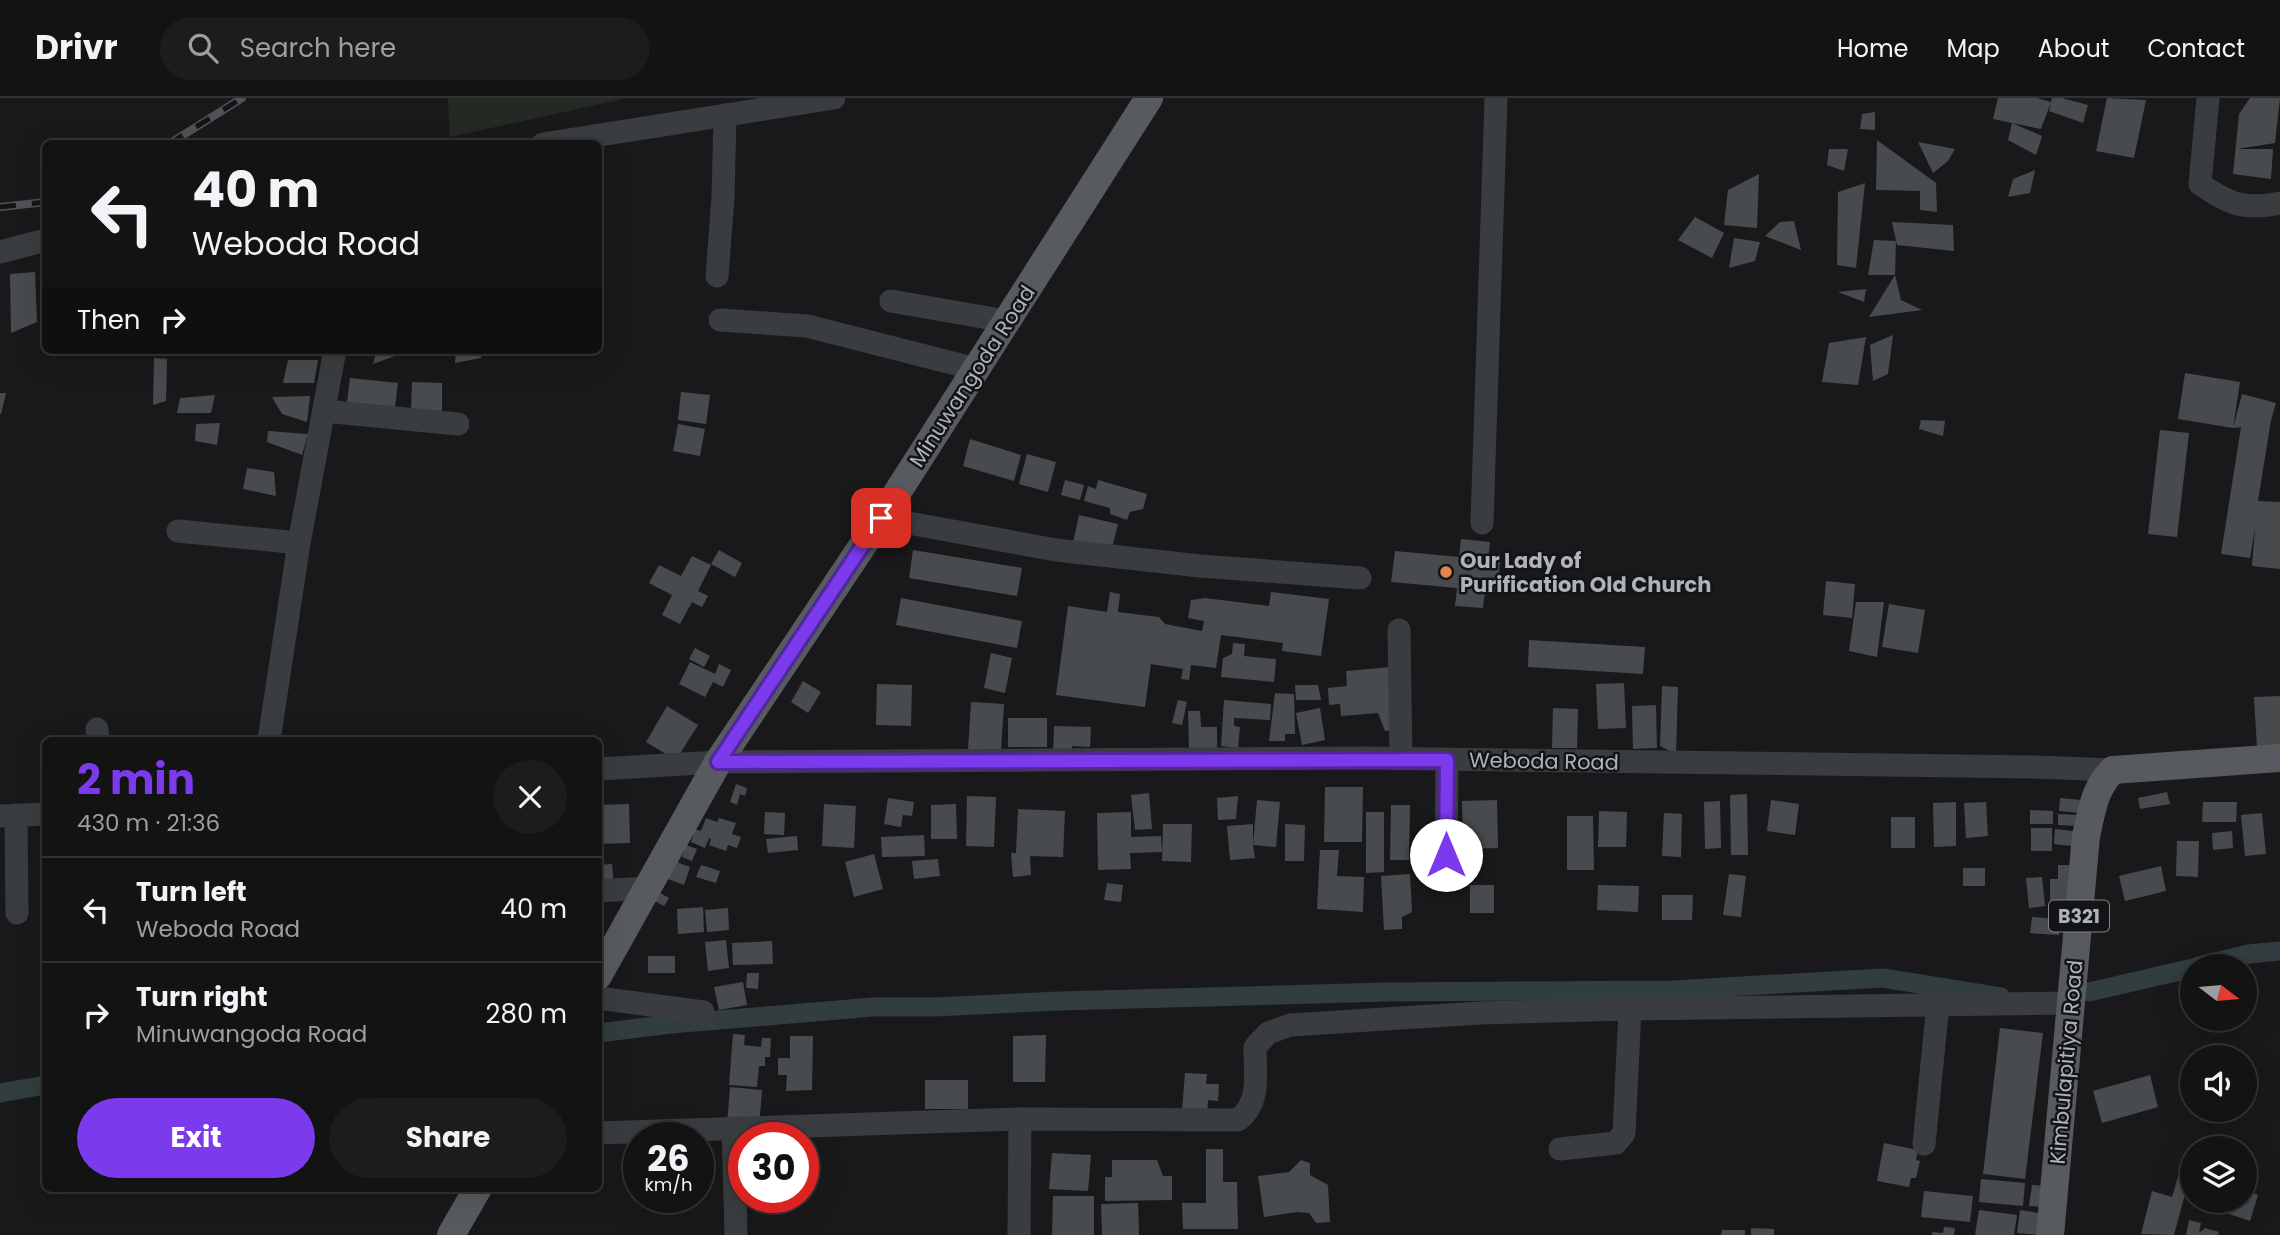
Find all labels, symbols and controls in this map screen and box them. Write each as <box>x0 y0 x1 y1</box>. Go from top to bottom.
search box <box>160 17 650 80</box>
text: Drivr <box>35 24 118 71</box>
icon: search <box>184 29 222 67</box>
text: Search here <box>240 30 396 66</box>
text: Home <box>1837 32 1909 65</box>
text: Map <box>1947 32 2000 65</box>
text: About <box>2038 32 2109 65</box>
text: Contact <box>2147 32 2245 65</box>
text: 40 m <box>192 156 319 224</box>
icon: left <box>77 168 168 259</box>
text: Weboda Road <box>192 221 420 266</box>
street label: Minuwangoda Road <box>902 280 1042 472</box>
icon: right <box>154 301 192 339</box>
text: Then <box>77 302 140 338</box>
pin <box>851 488 911 548</box>
icon: arrive <box>862 499 900 537</box>
place label: Our Lady of Purification Old Church <box>1460 546 1711 599</box>
marker: Our Lady of Purification Old Church <box>1438 564 1454 580</box>
street label: Weboda Road <box>1469 745 1619 777</box>
text: 2 min <box>77 750 195 809</box>
button: close <box>493 760 567 834</box>
text: 430 m · 21:36 <box>77 807 220 839</box>
position arrow <box>1409 818 1483 892</box>
text: Turn left <box>136 874 247 910</box>
icon: left <box>77 891 115 929</box>
text: 40 m <box>501 891 567 927</box>
road number: B321 <box>2049 901 2109 932</box>
text: Weboda Road <box>136 913 300 945</box>
north arrow <box>2180 954 2258 1031</box>
map controls <box>2180 954 2257 1213</box>
street label: Kimbulapitiya Road <box>2043 959 2089 1165</box>
text: Turn right <box>136 979 268 1015</box>
icon: right <box>77 996 115 1034</box>
text: 280 m <box>486 996 567 1032</box>
text: Minuwangoda Road <box>136 1018 367 1050</box>
button: sound <box>2180 1045 2257 1122</box>
button: Exit <box>77 1098 315 1178</box>
button: Share <box>329 1098 567 1178</box>
speed limit sign: 30 <box>728 1122 819 1213</box>
text: 26 <box>647 1134 690 1183</box>
button: layers <box>2180 1136 2257 1213</box>
text: km/h <box>645 1172 692 1197</box>

